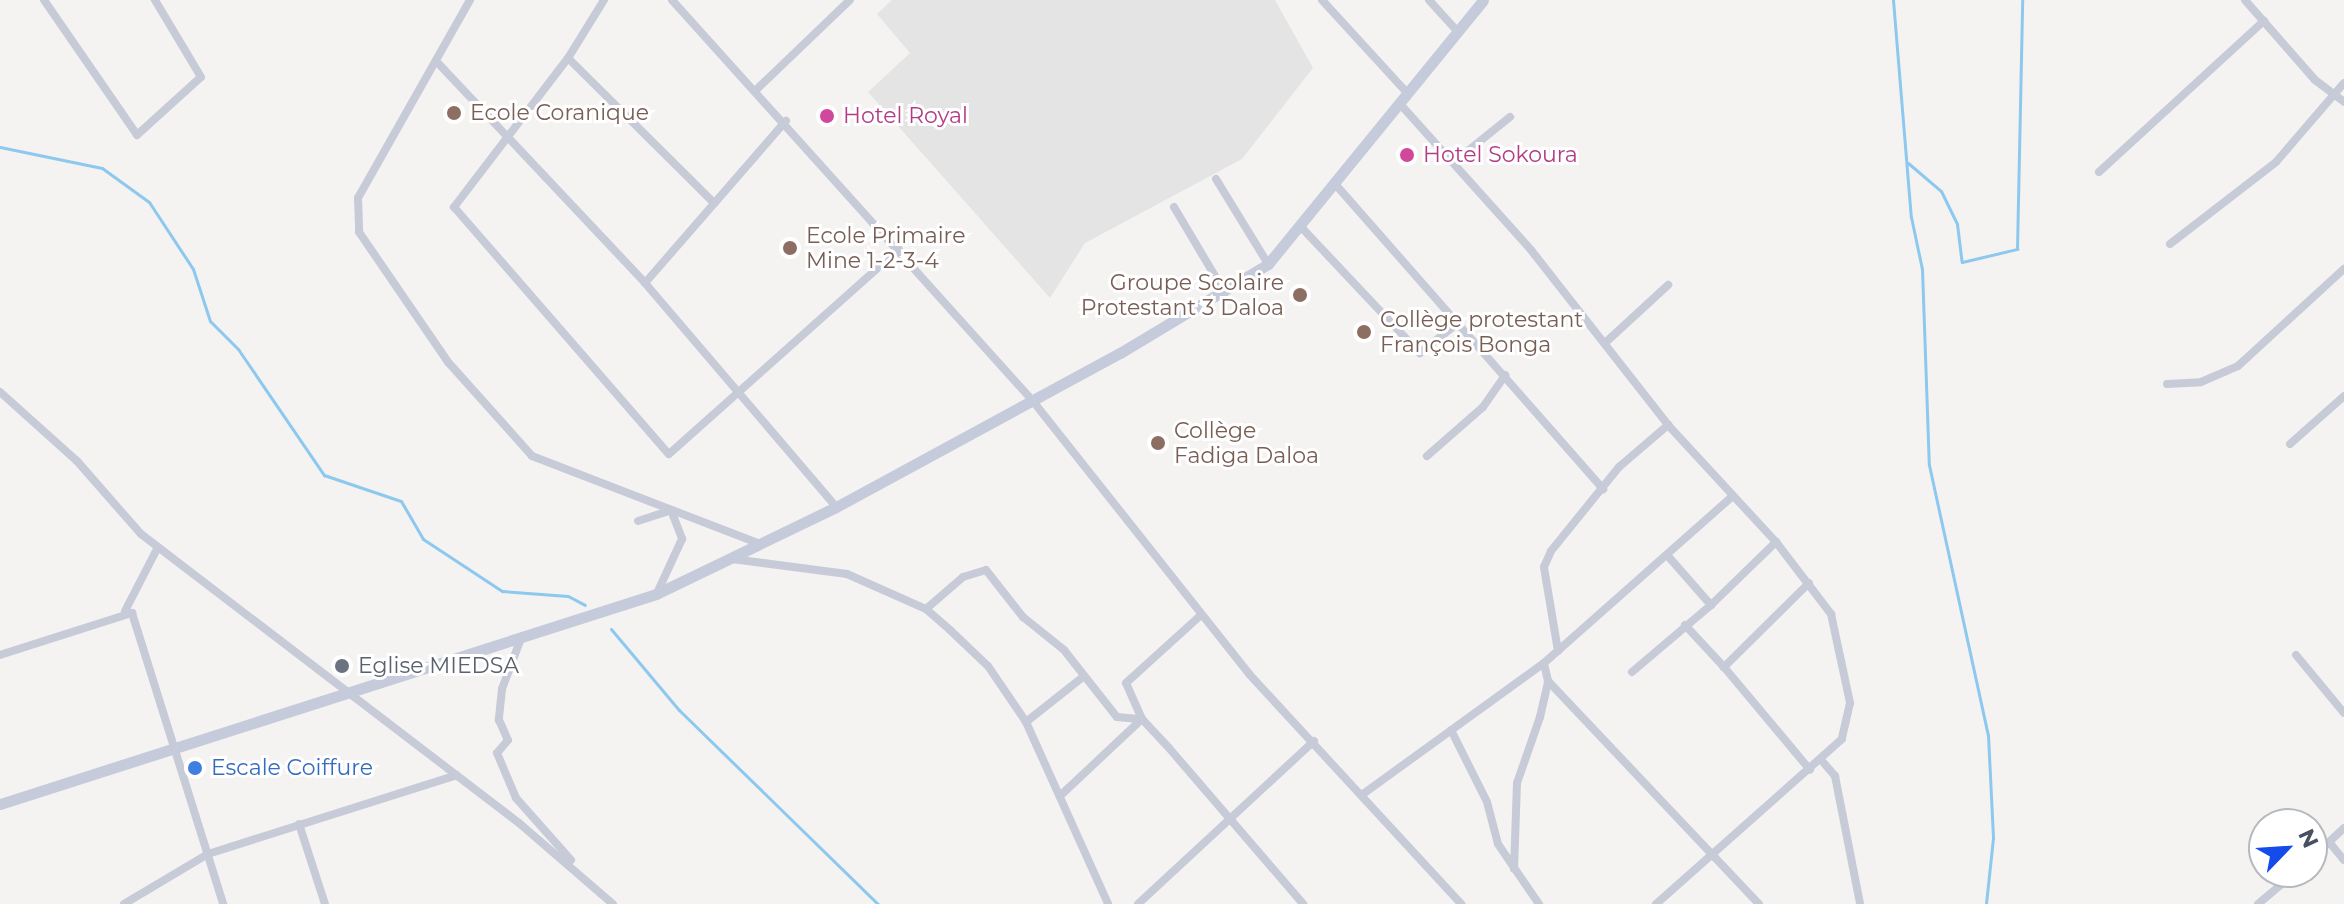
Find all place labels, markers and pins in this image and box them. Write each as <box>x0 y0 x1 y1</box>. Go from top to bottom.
place label: Ecole Coranique <box>470 100 649 126</box>
place label: Hotel Royal <box>843 103 968 129</box>
marker: Ecole Coranique <box>445 104 463 122</box>
marker: Hotel Royal <box>818 107 836 125</box>
place label: Hotel Sokoura <box>1423 142 1578 168</box>
marker: Hotel Sokoura <box>1398 146 1416 164</box>
place label: Ecole Primaire Mine 1-2-3-4 <box>806 222 965 274</box>
marker: Ecole Primaire Mine 1-2-3-4 <box>781 239 799 257</box>
place label: Groupe Scolaire Protestant 3 Daloa <box>1081 269 1284 320</box>
marker: Groupe Scolaire Protestant 3 Daloa <box>1291 286 1309 304</box>
place label: Collège protestant François Bonga <box>1380 306 1583 358</box>
marker: Collège protestant François Bonga <box>1355 323 1373 341</box>
place label: Collège Fadiga Daloa <box>1174 417 1319 468</box>
marker: Collège Fadiga Daloa <box>1149 434 1167 452</box>
place label: Eglise MIEDSA <box>358 653 519 679</box>
marker: Eglise MIEDSA <box>333 657 351 675</box>
place label: Escale Coiffure <box>211 755 373 781</box>
marker: Escale Coiffure <box>186 759 204 777</box>

